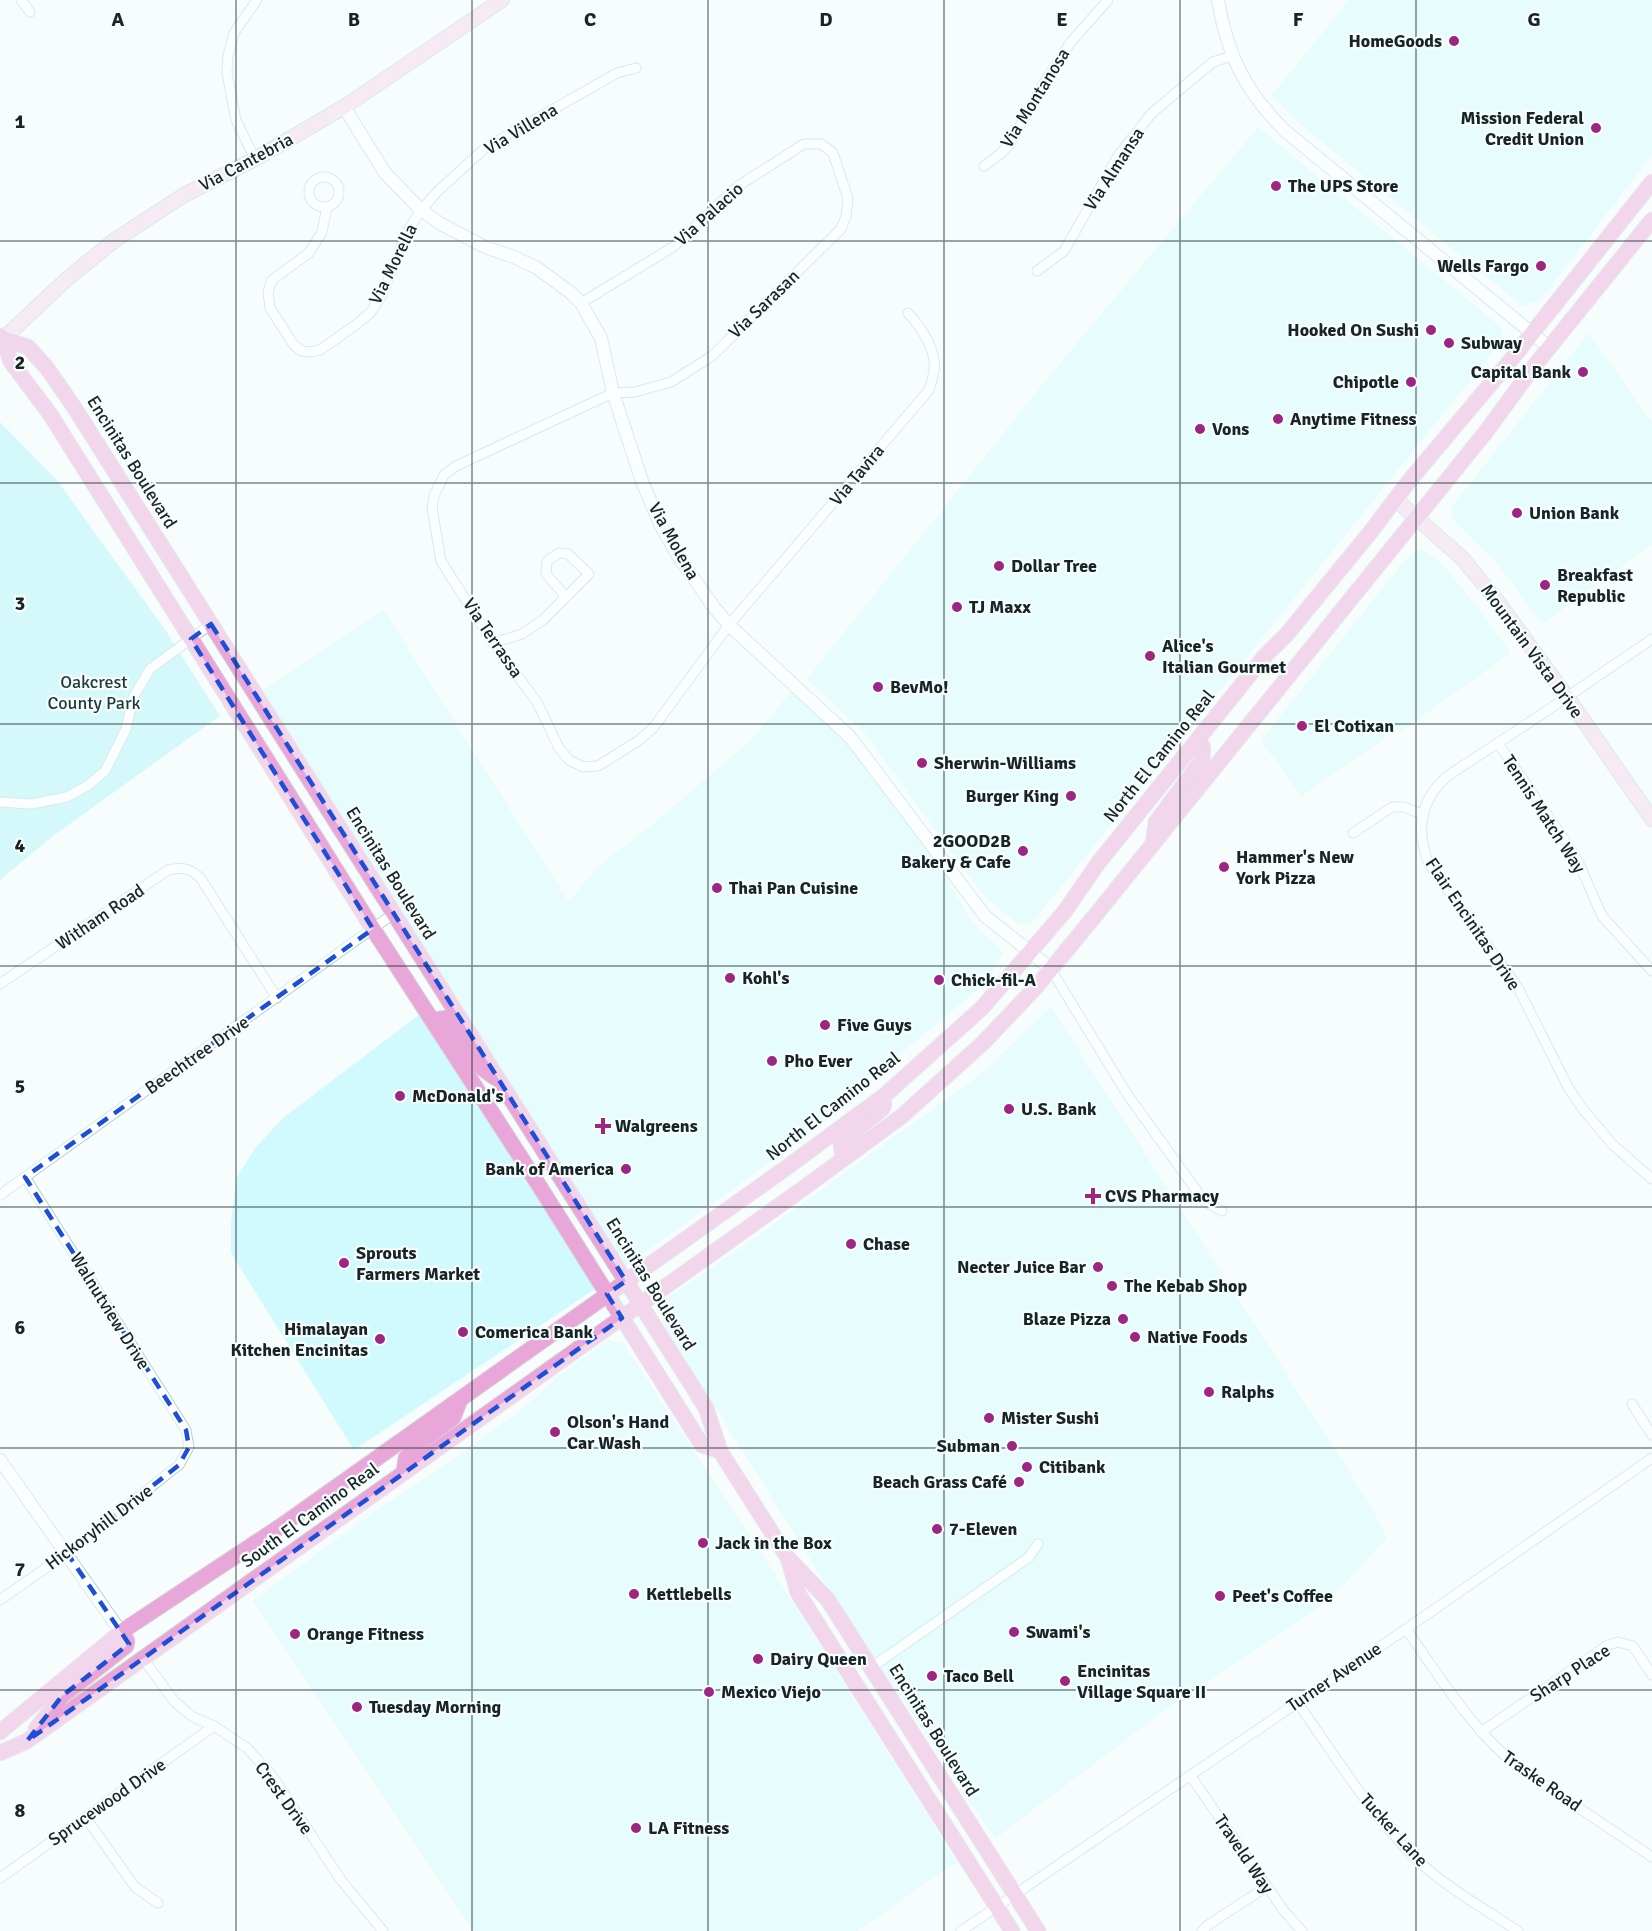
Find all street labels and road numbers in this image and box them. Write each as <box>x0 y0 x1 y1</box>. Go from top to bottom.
street label: Via Montanosa <box>996 44 1074 152</box>
street label: Via Villena <box>480 99 562 159</box>
street label: Via Almansa <box>1079 123 1149 215</box>
street label: Via Cantebria <box>195 128 297 196</box>
street label: Via Palacio <box>670 178 748 250</box>
street label: Via Morella <box>364 220 422 308</box>
street label: Via Sarasan <box>724 265 804 343</box>
street label: Encinitas Boulevard <box>82 391 182 533</box>
street label: Via Tavira <box>825 440 889 510</box>
street label: Via Molena <box>644 498 704 584</box>
street label: Mountain Vista Drive <box>1476 580 1588 722</box>
street label: Via Terrassa <box>458 594 528 682</box>
street label: North El Camino Real <box>1099 685 1219 827</box>
street label: Tennis Match Way <box>1498 751 1591 878</box>
street label: Encinitas Boulevard <box>341 802 441 944</box>
street label: Flair Encinitas Drive <box>1421 854 1525 994</box>
street label: Witham Road <box>52 879 148 955</box>
street label: Beechtree Drive <box>141 1011 253 1099</box>
street label: North El Camino Real <box>761 1047 905 1165</box>
street label: Encinitas Boulevard <box>601 1213 701 1355</box>
street label: Walnutview Drive <box>65 1248 155 1374</box>
street label: South El Camino Real <box>237 1458 383 1572</box>
street label: Hickoryhill Drive <box>41 1480 157 1574</box>
street label: Turner Avenue <box>1282 1637 1386 1717</box>
street label: Sharp Place <box>1526 1639 1614 1707</box>
street label: Encinitas Boulevard <box>884 1659 984 1801</box>
street label: Traske Road <box>1498 1746 1586 1816</box>
street label: Sprucewood Drive <box>44 1753 170 1851</box>
street label: Crest Drive <box>250 1757 318 1839</box>
street label: Tucker Lane <box>1355 1789 1433 1871</box>
street label: Traveld Way <box>1209 1810 1279 1898</box>

